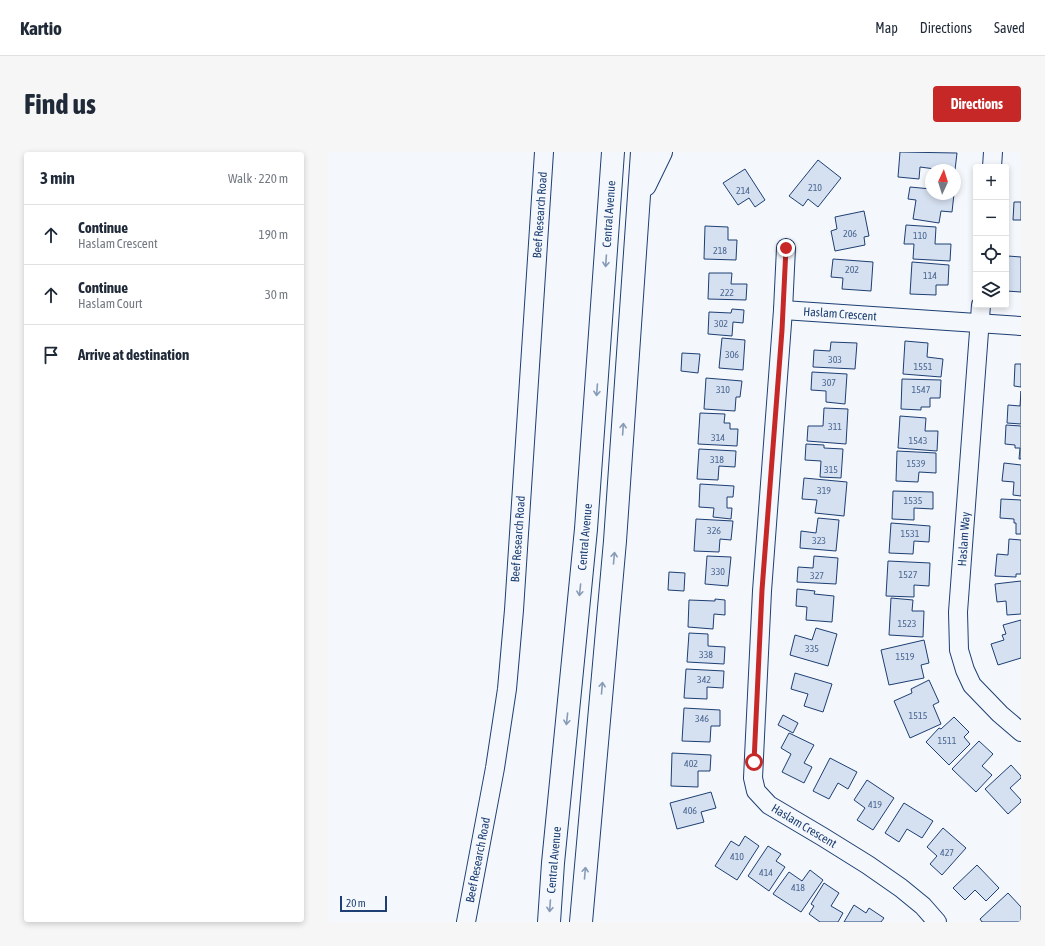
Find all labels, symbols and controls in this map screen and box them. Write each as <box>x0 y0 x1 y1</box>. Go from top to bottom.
text: Kartio <box>20 17 62 39</box>
text: Map <box>875 20 898 36</box>
text: Directions <box>920 20 972 36</box>
text: Saved <box>994 20 1025 36</box>
button: Directions <box>933 86 1021 122</box>
text: Find us <box>24 88 96 120</box>
north arrow <box>925 164 961 200</box>
map controls <box>973 164 1009 308</box>
button: + <box>973 164 1009 200</box>
text: 3 min <box>40 168 75 188</box>
text: Walk · 220 m <box>228 171 288 186</box>
street label: Beef Research Road <box>530 171 550 259</box>
street label: Central Avenue <box>600 180 618 248</box>
house number: 210 <box>808 182 822 193</box>
house number: 214 <box>736 185 750 196</box>
button: − <box>973 200 1009 236</box>
text: Continue <box>78 219 128 236</box>
icon: ahead <box>40 224 62 246</box>
text: 190 m <box>259 227 288 242</box>
house number: 206 <box>843 228 857 239</box>
house number: 110 <box>913 230 927 241</box>
text: Haslam Crescent <box>78 236 158 251</box>
button: locate <box>973 236 1009 272</box>
route end <box>777 239 795 257</box>
house number: 218 <box>713 245 727 256</box>
one-way arrow <box>602 254 609 267</box>
house number: 202 <box>845 264 859 275</box>
house number: 114 <box>923 270 937 281</box>
button: layers <box>973 272 1009 308</box>
text: Continue <box>78 279 128 296</box>
icon: ahead <box>40 284 62 306</box>
text: 30 m <box>265 287 288 302</box>
house number: 222 <box>720 287 734 298</box>
text: Haslam Court <box>78 296 143 311</box>
street label: Haslam Crescent <box>803 304 878 324</box>
house number: 302 <box>714 318 728 329</box>
icon: arrive <box>40 344 62 366</box>
text: Arrive at destination <box>78 346 189 363</box>
house number: 306 <box>725 349 739 360</box>
house number: 303 <box>828 354 842 365</box>
house number: 1551 <box>914 361 933 372</box>
house number: 307 <box>822 377 836 388</box>
one-way arrow <box>593 383 600 396</box>
house number: 310 <box>716 384 730 395</box>
house number: 1547 <box>912 384 931 395</box>
house number: 311 <box>828 421 842 432</box>
one-way arrow <box>619 423 626 436</box>
house number: 314 <box>711 432 725 443</box>
house number: 1543 <box>909 435 928 446</box>
house number: 318 <box>710 454 724 465</box>
house number: 1539 <box>907 458 926 469</box>
house number: 315 <box>824 464 838 475</box>
house number: 319 <box>817 485 831 496</box>
street label: Beef Research Road <box>508 495 528 583</box>
house number: 1535 <box>904 495 923 506</box>
street label: Central Avenue <box>575 503 595 571</box>
street label: Haslam Way <box>955 511 973 567</box>
house number: 326 <box>707 525 721 536</box>
house number: 1531 <box>901 528 920 539</box>
house number: 323 <box>812 535 826 546</box>
one-way arrow <box>610 552 617 565</box>
house number: 330 <box>711 566 725 577</box>
house number: 1527 <box>899 569 918 580</box>
house number: 327 <box>810 570 824 581</box>
one-way arrow <box>577 583 584 596</box>
house number: 1523 <box>898 618 917 629</box>
house number: 335 <box>805 643 819 654</box>
house number: 338 <box>699 649 713 660</box>
house number: 1519 <box>896 651 915 662</box>
house number: 342 <box>697 674 711 685</box>
one-way arrow <box>599 682 606 695</box>
house number: 1515 <box>909 710 928 721</box>
one-way arrow <box>564 712 571 725</box>
house number: 346 <box>695 713 709 724</box>
house number: 1511 <box>938 735 957 746</box>
route start <box>745 753 763 771</box>
house number: 402 <box>684 758 698 769</box>
house number: 419 <box>868 799 882 810</box>
street label: Haslam Crescent <box>769 801 840 851</box>
house number: 406 <box>683 805 697 816</box>
street label: Beef Research Road <box>463 816 493 904</box>
street label: Central Avenue <box>544 826 564 894</box>
house number: 427 <box>940 847 954 858</box>
house number: 410 <box>730 851 744 862</box>
one-way arrow <box>582 867 589 880</box>
house number: 414 <box>759 867 773 878</box>
house number: 418 <box>791 882 805 893</box>
scale bar <box>340 894 387 913</box>
text: 20 m <box>346 897 366 909</box>
one-way arrow <box>546 899 553 912</box>

